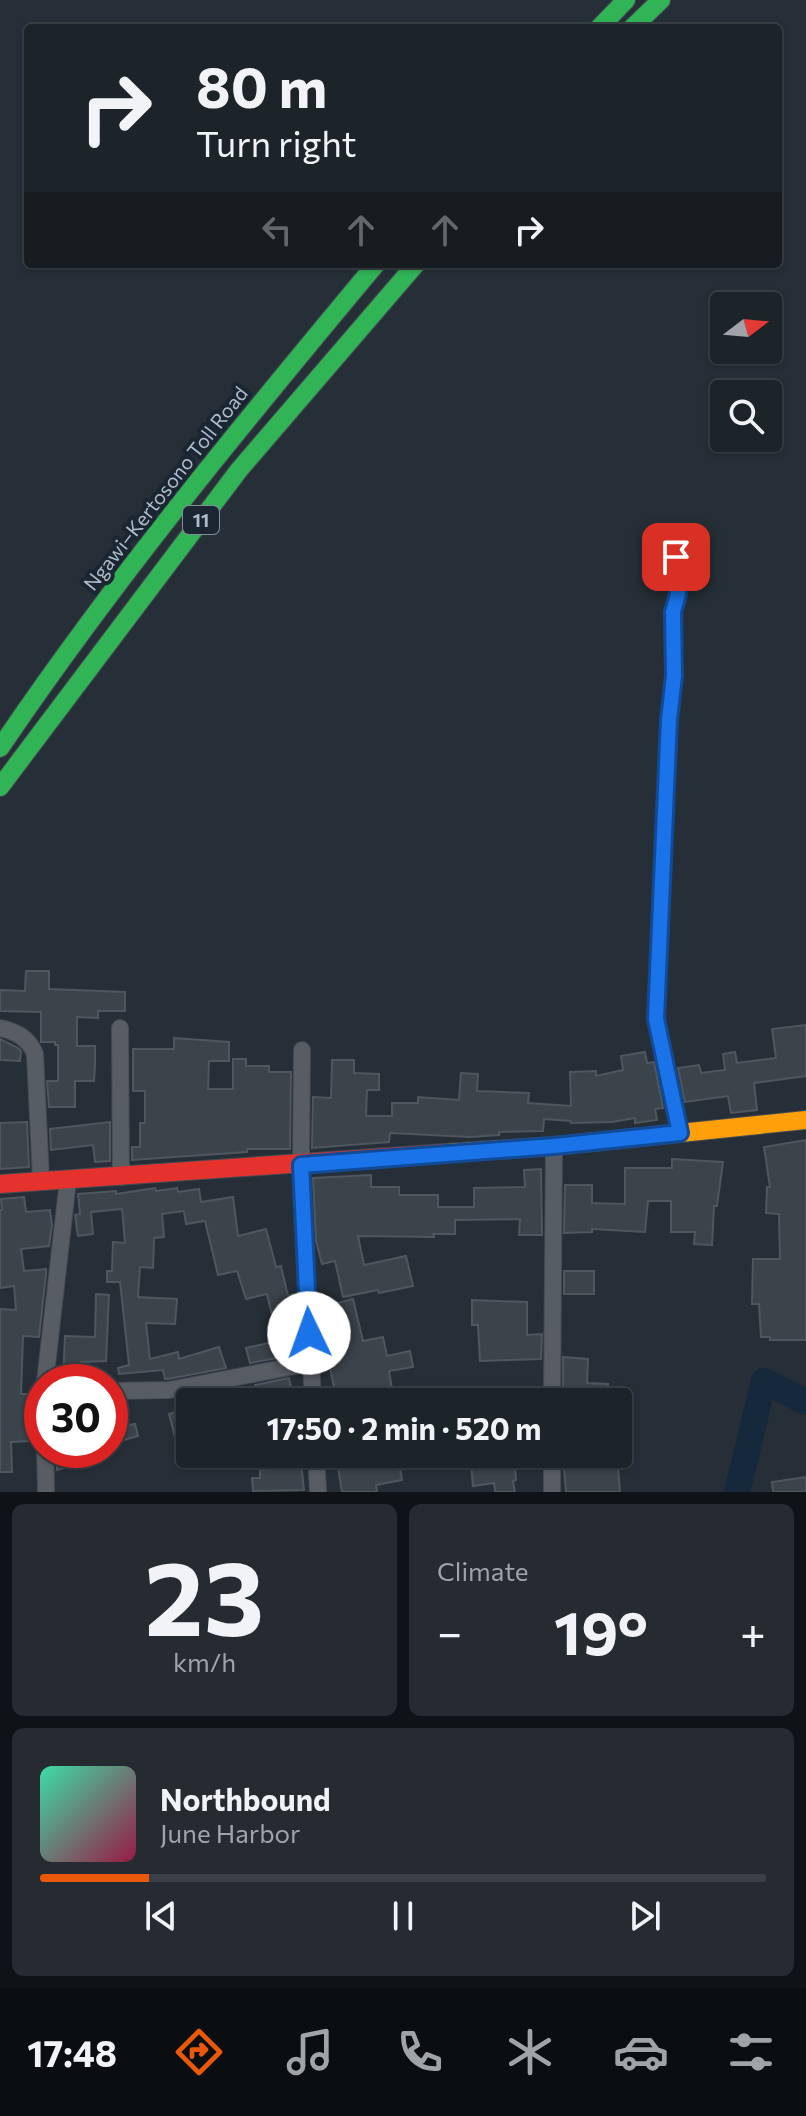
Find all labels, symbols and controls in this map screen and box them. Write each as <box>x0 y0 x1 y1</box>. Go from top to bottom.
text: 80 m <box>196 51 327 120</box>
icon: right <box>64 56 168 160</box>
text: Turn right <box>196 120 357 164</box>
icon: left <box>255 208 299 252</box>
icon: ahead <box>339 208 383 252</box>
icon: ahead <box>423 208 467 252</box>
icon: right <box>507 208 551 252</box>
north arrow <box>710 292 782 364</box>
map controls <box>710 292 782 452</box>
button: search <box>710 380 782 452</box>
street label: Ngawi–Kertosono Toll Road <box>78 381 252 595</box>
road number: 11 <box>183 506 219 534</box>
pin <box>642 523 710 591</box>
icon: arrive <box>654 535 698 579</box>
position arrow <box>267 1291 351 1375</box>
speed limit sign: 30 <box>24 1364 128 1468</box>
text: 17:50 · 2 min · 520 m <box>266 1409 542 1446</box>
text: 23 <box>145 1530 264 1657</box>
text: Climate <box>437 1555 529 1586</box>
text: 19° <box>554 1594 648 1667</box>
text: − <box>437 1604 462 1658</box>
text: + <box>740 1604 766 1658</box>
text: km/h <box>173 1646 236 1677</box>
text: Northbound <box>160 1780 331 1817</box>
text: June Harbor <box>160 1817 300 1848</box>
icon: previous <box>139 1894 183 1938</box>
icon: pause <box>381 1894 425 1938</box>
icon: next <box>623 1894 667 1938</box>
icon: directions <box>171 2024 227 2080</box>
icon: music <box>282 2024 338 2080</box>
icon: phone <box>392 2024 448 2080</box>
icon: climate <box>502 2024 558 2080</box>
icon: car <box>613 2024 669 2080</box>
icon: filters <box>723 2024 779 2080</box>
text: 17:48 <box>27 2030 117 2074</box>

